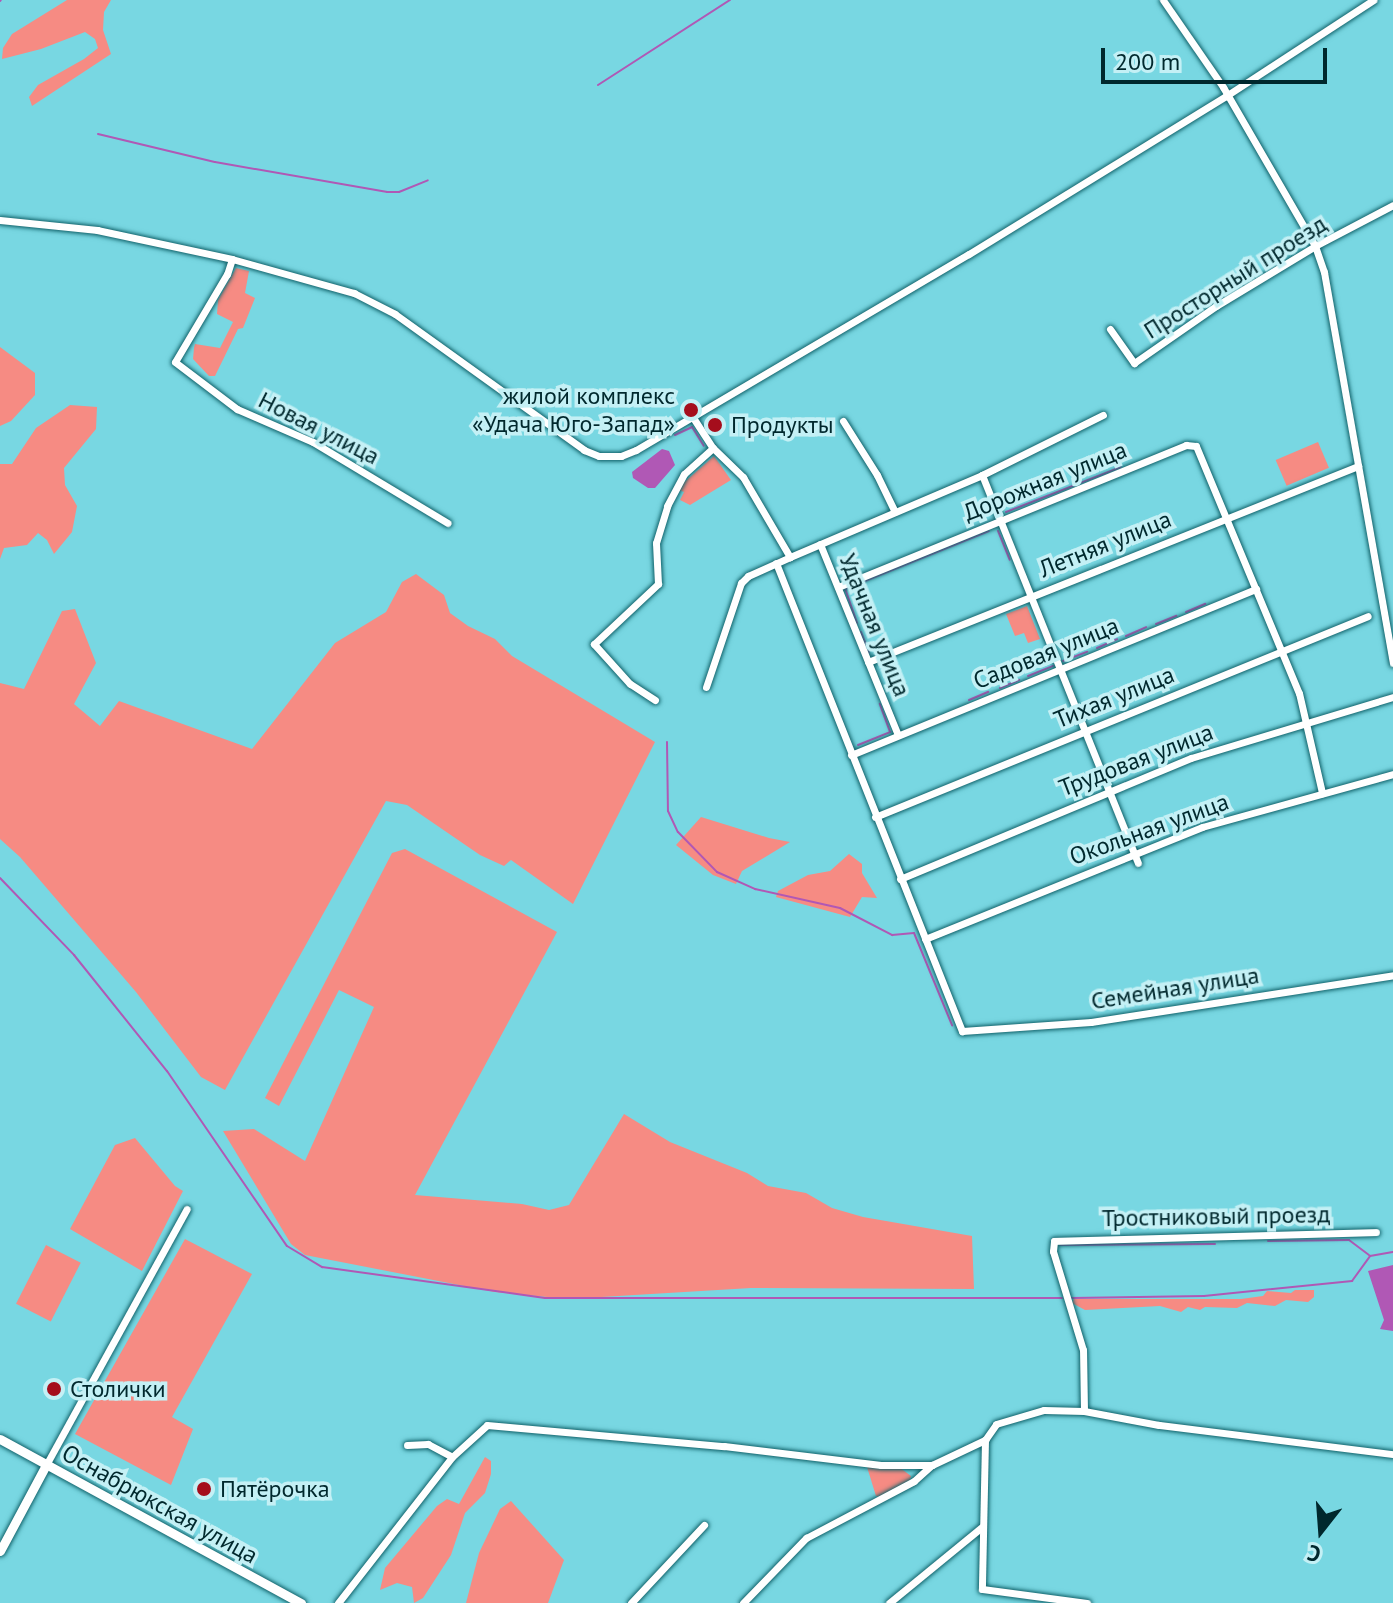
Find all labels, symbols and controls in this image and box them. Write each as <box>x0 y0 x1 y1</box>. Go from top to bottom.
scale bar <box>1105 32 1331 82</box>
text: 200 m <box>1115 46 1180 77</box>
street label: Просторный проезд <box>1138 209 1332 345</box>
place label: жилой комплекс «Удача Юго-Запад» <box>472 382 675 438</box>
street label: Новая улица <box>254 385 384 471</box>
marker: жилой комплекс «Удача Юго-Запад» <box>682 401 700 419</box>
place label: Продукты <box>731 411 834 439</box>
marker: Продукты <box>706 416 724 434</box>
street label: Дорожная улица <box>959 435 1131 527</box>
street label: Летняя улица <box>1035 504 1175 584</box>
street label: Удачная улица <box>833 549 917 701</box>
street label: Садовая улица <box>969 611 1123 695</box>
street label: Тихая улица <box>1050 660 1178 734</box>
street label: Трудовая улица <box>1055 717 1217 803</box>
street label: Окольная улица <box>1065 787 1233 871</box>
street label: Семейная улица <box>1089 961 1261 1015</box>
street label: Тростниковый проезд <box>1102 1200 1330 1232</box>
place label: Столички <box>70 1375 166 1403</box>
marker: Столички <box>45 1380 63 1398</box>
street label: Оснабрюкская улица <box>57 1438 263 1570</box>
place label: Пятёрочка <box>220 1475 330 1503</box>
marker: Пятёрочка <box>195 1480 213 1498</box>
north arrow <box>1281 1491 1361 1571</box>
text: С <box>1304 1539 1324 1569</box>

